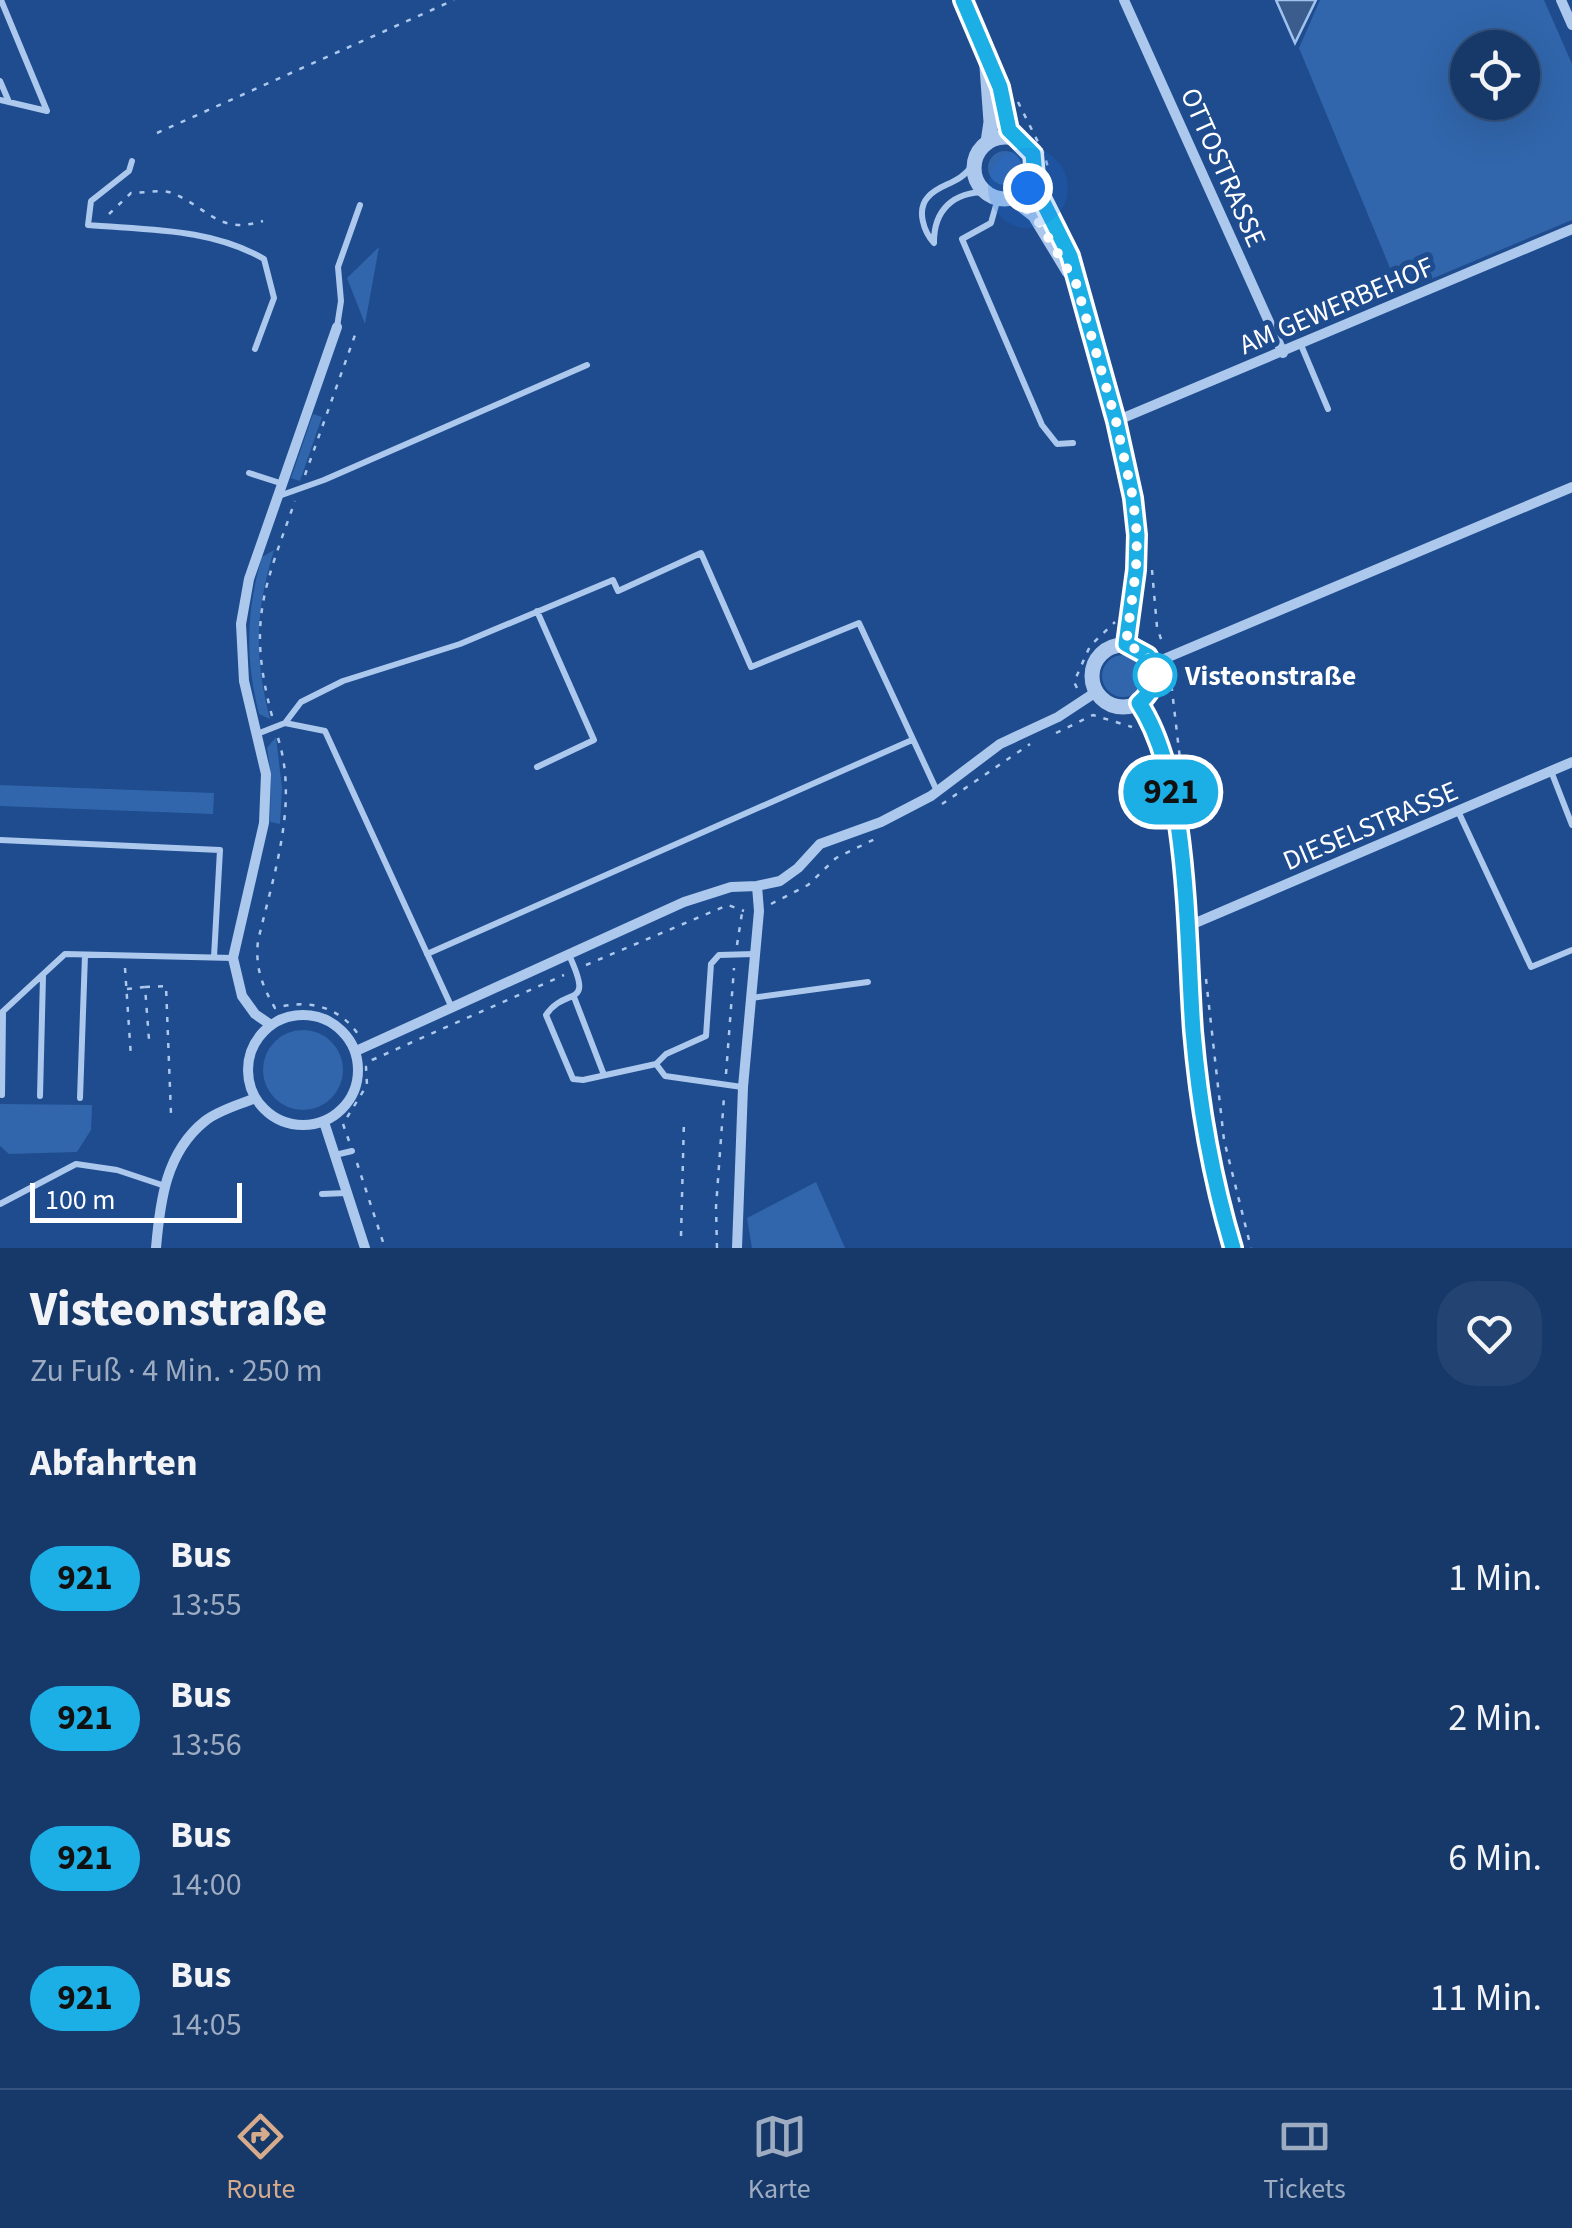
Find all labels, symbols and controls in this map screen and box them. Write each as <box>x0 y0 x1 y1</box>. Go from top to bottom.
map controls <box>1450 30 1540 120</box>
button: locate <box>1450 30 1540 120</box>
street label: OTTOSTRASSE <box>1170 81 1276 253</box>
your location <box>1003 163 1053 213</box>
street label: AM GEWERBEHOF <box>1233 247 1440 365</box>
marker: Visteonstraße <box>1134 654 1176 696</box>
place label: Visteonstraße <box>1184 656 1356 696</box>
line badge: 921 <box>1114 760 1228 824</box>
text: 921 <box>1143 767 1199 817</box>
street label: DIESELSTRASSE <box>1277 771 1464 881</box>
scale bar <box>30 1178 242 1222</box>
text: 100 m <box>45 1180 116 1220</box>
text: Visteonstraße <box>30 1276 327 1344</box>
button: heart <box>1437 1281 1542 1386</box>
text: Zu Fuß · 4 Min. · 250 m <box>30 1348 323 1394</box>
text: Abfahrten <box>30 1436 198 1490</box>
text: Bus <box>170 1528 231 1582</box>
text: 1 Min. <box>1448 1551 1542 1605</box>
text: 921 <box>57 1553 113 1603</box>
text: 13:55 <box>170 1582 242 1628</box>
text: Bus <box>170 1668 231 1722</box>
text: 2 Min. <box>1448 1691 1542 1745</box>
text: 921 <box>57 1693 113 1743</box>
text: 13:56 <box>170 1722 242 1768</box>
text: Bus <box>170 1808 231 1862</box>
text: 6 Min. <box>1448 1831 1542 1885</box>
text: 921 <box>57 1833 113 1883</box>
text: 14:00 <box>170 1862 242 1908</box>
text: Bus <box>170 1948 231 2002</box>
text: 11 Min. <box>1429 1971 1542 2025</box>
text: 921 <box>57 1973 113 2023</box>
text: 14:05 <box>170 2002 242 2048</box>
tab: Route <box>226 2109 295 2209</box>
tab: Karte <box>748 2109 811 2209</box>
tab: Tickets <box>1263 2109 1346 2209</box>

